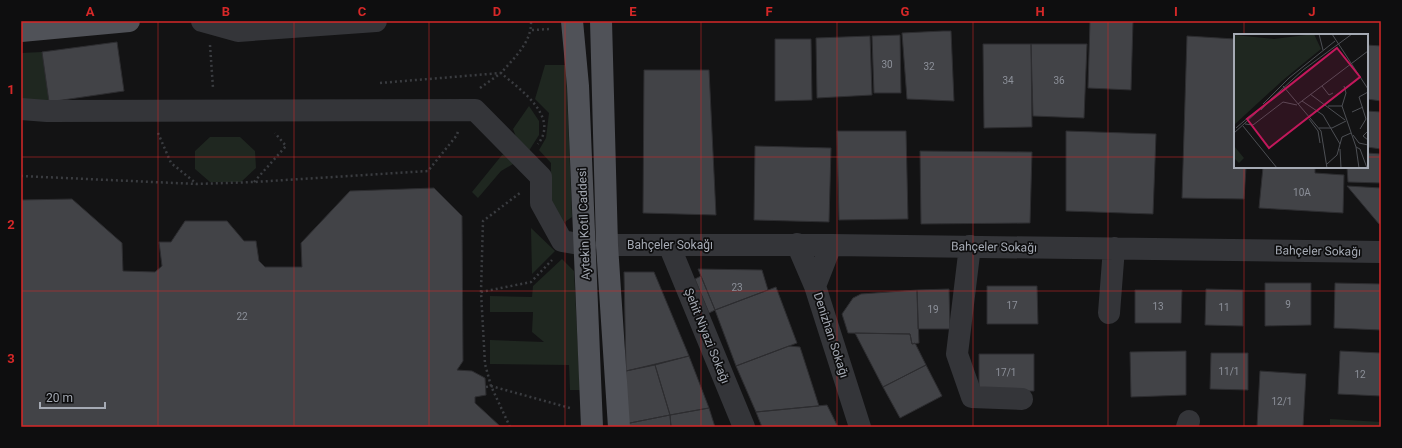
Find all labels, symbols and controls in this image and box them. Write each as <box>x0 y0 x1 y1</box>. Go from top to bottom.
text: A <box>86 4 95 19</box>
text: B <box>222 4 230 19</box>
text: C <box>358 4 367 19</box>
text: D <box>493 4 501 19</box>
text: E <box>629 4 637 19</box>
text: F <box>765 4 773 19</box>
text: G <box>901 4 910 19</box>
text: H <box>1035 4 1045 19</box>
text: I <box>1174 4 1178 19</box>
text: J <box>1308 4 1316 19</box>
inset map <box>1234 34 1368 168</box>
house number: 30 <box>881 59 893 70</box>
house number: 32 <box>923 61 935 72</box>
house number: 34 <box>1002 75 1014 86</box>
house number: 36 <box>1053 75 1065 86</box>
text: 1 <box>7 82 15 97</box>
street label: Aytekin Kotil Caddesi <box>575 168 593 280</box>
house number: 10A <box>1293 187 1311 198</box>
text: 2 <box>7 217 15 232</box>
street label: Bahçeler Sokağı <box>627 238 713 252</box>
street label: Bahçeler Sokağı <box>951 239 1037 255</box>
street label: Bahçeler Sokağı <box>1275 243 1361 259</box>
house number: 23 <box>731 282 743 293</box>
street label: Şehit Niyazi Sokağı <box>681 286 733 386</box>
street label: Denizhan Sokağı <box>811 291 851 379</box>
house number: 9 <box>1285 299 1291 310</box>
house number: 17 <box>1006 300 1018 311</box>
house number: 13 <box>1152 301 1164 312</box>
house number: 11 <box>1218 302 1230 313</box>
house number: 19 <box>927 304 939 315</box>
house number: 22 <box>236 311 248 322</box>
text: 3 <box>7 351 15 366</box>
house number: 11/1 <box>1219 366 1240 377</box>
house number: 17/1 <box>996 367 1017 378</box>
house number: 12 <box>1354 369 1366 380</box>
scale bar <box>40 384 105 410</box>
text: 20 m <box>46 391 73 405</box>
house number: 12/1 <box>1272 396 1293 407</box>

